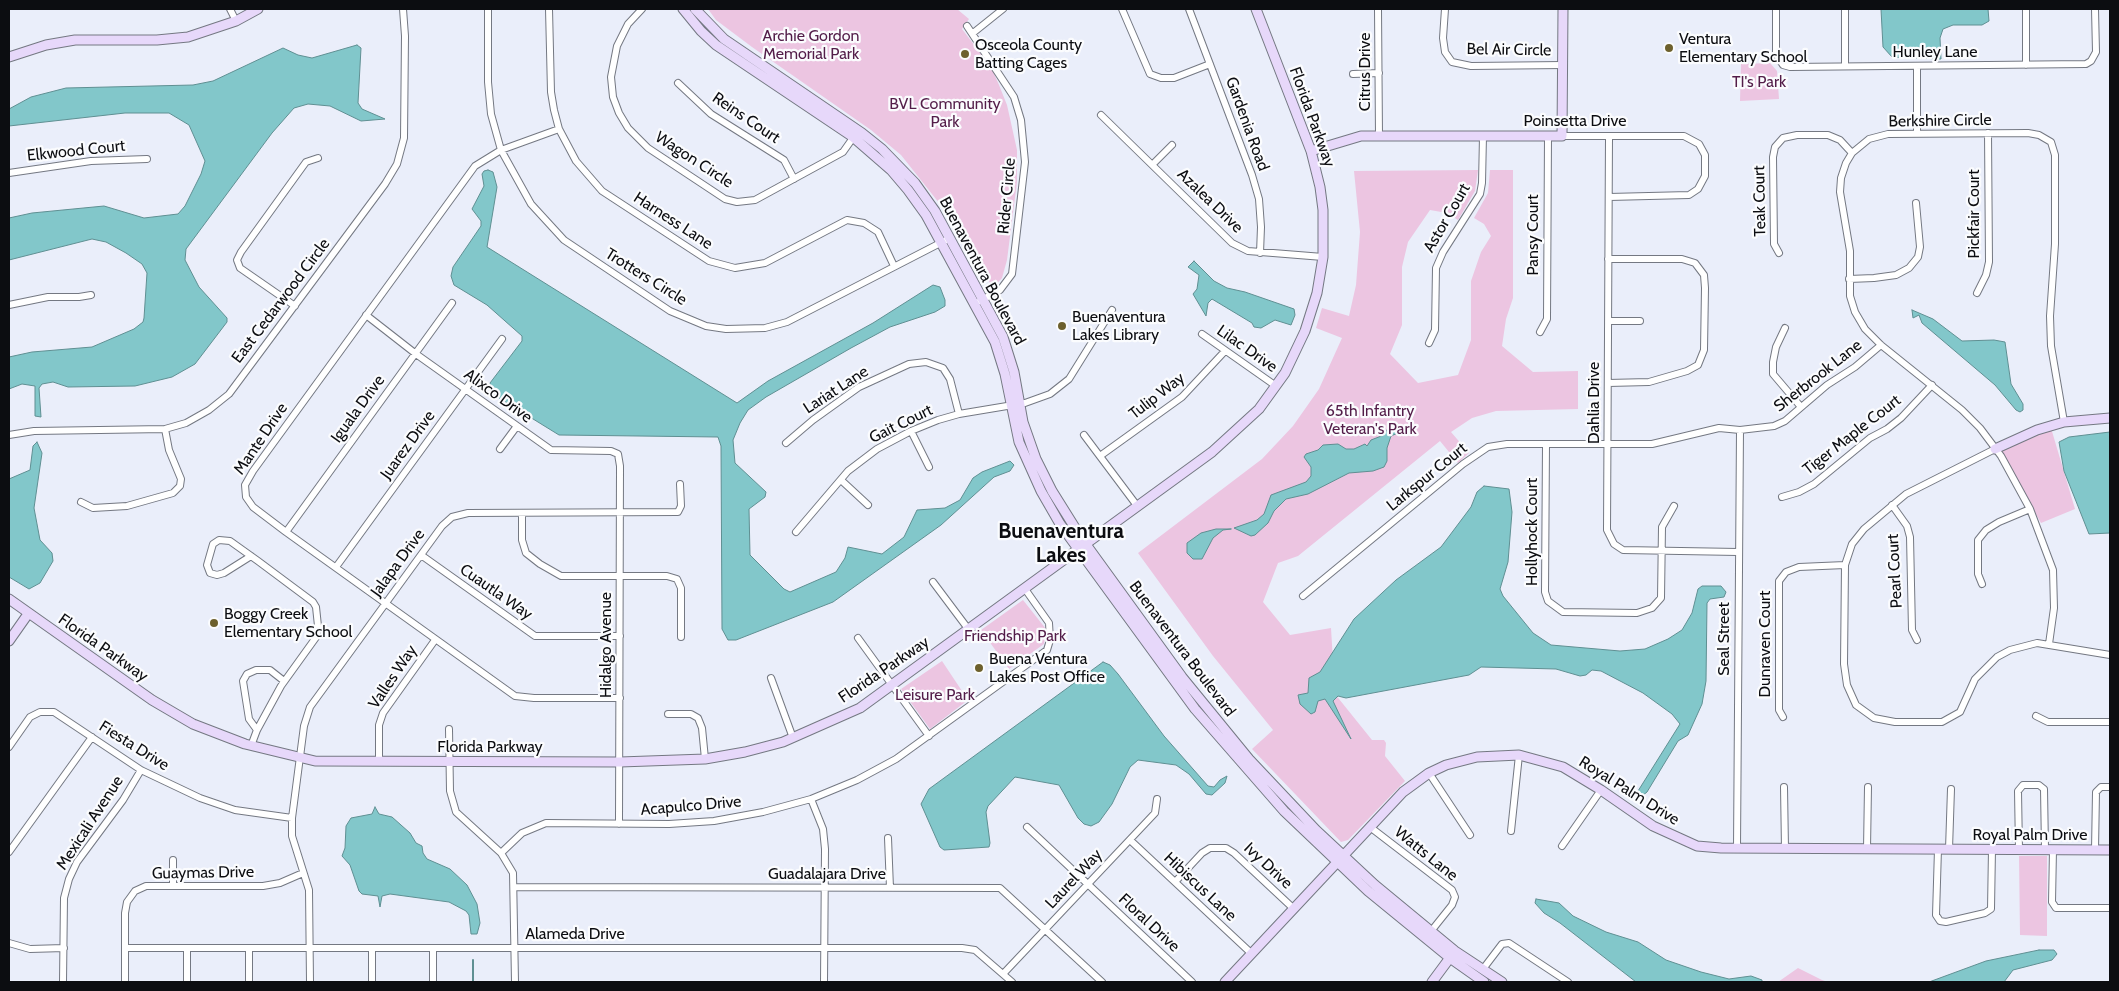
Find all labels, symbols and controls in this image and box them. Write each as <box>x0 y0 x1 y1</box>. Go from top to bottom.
park label: Archie Gordon Memorial Park <box>763 26 859 64</box>
place label: Ventura Elementary School <box>1679 29 1807 67</box>
street label: Citrus Drive <box>1355 33 1375 111</box>
place label: Osceola County Batting Cages <box>975 35 1082 73</box>
street label: Bel Air Circle <box>1466 40 1552 60</box>
marker: Ventura Elementary School <box>1663 42 1675 54</box>
street label: Hunley Lane <box>1893 42 1977 62</box>
marker: Osceola County Batting Cages <box>959 48 971 60</box>
street label: Florida Parkway <box>1285 64 1339 170</box>
park label: TI's Park <box>1732 72 1786 92</box>
street label: Gardenia Road <box>1221 74 1273 174</box>
street label: Reins Court <box>709 88 783 148</box>
park label: BVL Community Park <box>889 94 1001 132</box>
street label: Poinsetta Drive <box>1524 111 1626 131</box>
street label: Berkshire Circle <box>1888 111 1992 131</box>
street label: Wagon Circle <box>651 128 737 192</box>
street label: Elkwood Court <box>26 136 126 166</box>
street label: Rider Circle <box>994 157 1020 235</box>
street label: Azalea Drive <box>1173 165 1247 237</box>
street label: Teak Court <box>1750 165 1770 237</box>
street label: Pickfair Court <box>1964 169 1984 259</box>
street label: Astor Court <box>1420 180 1474 256</box>
street label: Harness Lane <box>630 188 716 254</box>
street label: Buenaventura Boulevard <box>935 194 1029 348</box>
street label: Pansy Court <box>1523 194 1543 276</box>
street label: East Cedarwood Circle <box>228 235 334 367</box>
street label: Trotters Circle <box>602 244 690 310</box>
place label: Buenaventura Lakes Library <box>1072 307 1166 345</box>
marker: Buenaventura Lakes Library <box>1056 320 1068 332</box>
street label: Lilac Drive <box>1213 321 1281 377</box>
street label: Sherbrook Lane <box>1770 336 1866 416</box>
street label: Lariat Lane <box>800 362 872 418</box>
street label: Dahlia Drive <box>1584 362 1604 444</box>
street label: Alixco Drive <box>460 365 536 427</box>
street label: Tulip Way <box>1125 368 1189 424</box>
street label: Iguala Drive <box>327 371 389 447</box>
street label: Tiger Maple Court <box>1799 391 1905 479</box>
street label: Mante Drive <box>230 399 292 479</box>
street label: Gait Court <box>866 400 936 448</box>
park label: 65th Infantry Veteran's Park <box>1323 401 1417 439</box>
street label: Juarez Drive <box>377 407 439 483</box>
street label: Larkspur Court <box>1383 439 1471 515</box>
street label: Hollyhock Court <box>1522 478 1542 586</box>
district label: Buenaventura Lakes <box>998 519 1124 569</box>
street label: Jalapa Drive <box>367 525 429 601</box>
street label: Pearl Court <box>1883 533 1907 609</box>
street label: Cuautla Way <box>456 560 536 624</box>
street label: Buenaventura Boulevard <box>1125 577 1239 721</box>
street label: Dunraven Court <box>1755 591 1775 697</box>
street label: Hidalgo Avenue <box>596 592 616 698</box>
street label: Seal Street <box>1714 602 1734 676</box>
place label: Boggy Creek Elementary School <box>224 604 352 642</box>
street label: Florida Parkway <box>54 610 152 686</box>
marker: Boggy Creek Elementary School <box>208 617 220 629</box>
park label: Friendship Park <box>964 626 1066 646</box>
street label: Florida Parkway <box>835 633 933 707</box>
street label: Valles Way <box>365 642 421 712</box>
place label: Buena Ventura Lakes Post Office <box>989 649 1105 687</box>
marker: Buena Ventura Lakes Post Office <box>973 662 985 674</box>
park label: Leisure Park <box>895 685 975 705</box>
street label: Fiesta Drive <box>95 717 173 775</box>
street label: Florida Parkway <box>437 737 543 757</box>
street label: Royal Palm Drive <box>1575 752 1683 830</box>
street label: Mexicali Avenue <box>52 772 128 874</box>
street label: Acapulco Drive <box>640 792 742 820</box>
street label: Watts Lane <box>1390 823 1462 885</box>
street label: Royal Palm Drive <box>1973 825 2087 845</box>
street label: Ivy Drive <box>1240 839 1296 893</box>
street label: Laurel Way <box>1042 845 1106 913</box>
street label: Hibiscus Lane <box>1160 849 1240 925</box>
street label: Guaymas Drive <box>152 863 254 883</box>
street label: Guadalajara Drive <box>768 864 886 884</box>
street label: Floral Drive <box>1114 890 1184 956</box>
street label: Alameda Drive <box>525 924 625 944</box>

